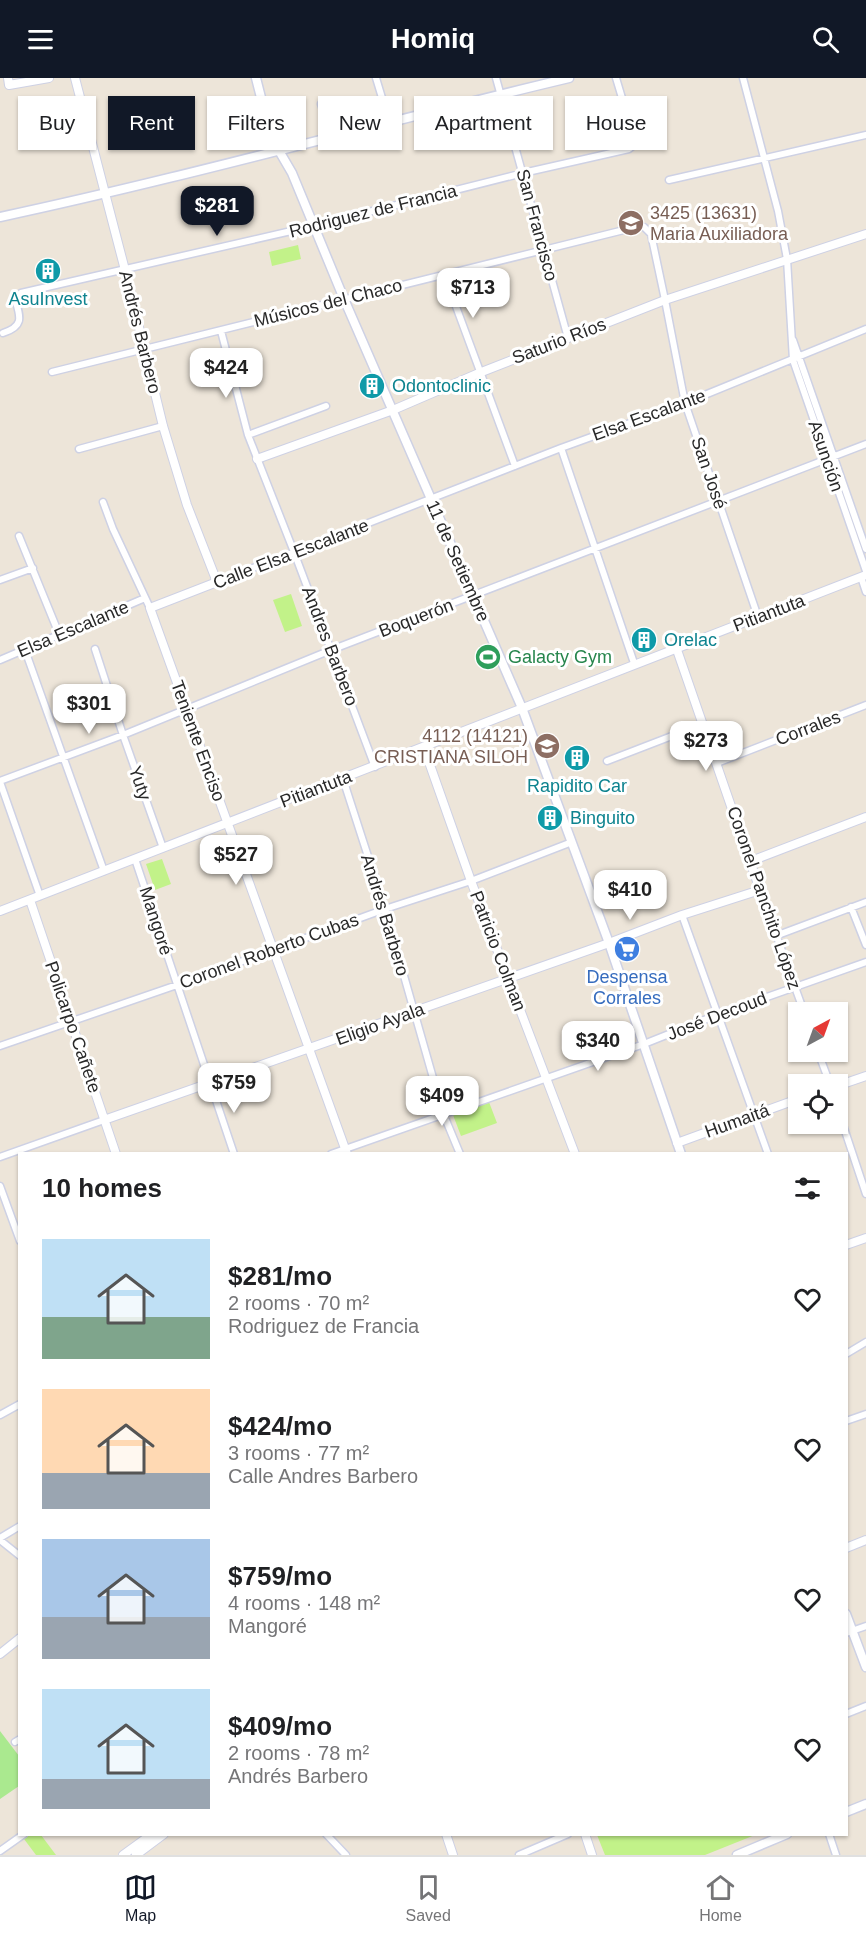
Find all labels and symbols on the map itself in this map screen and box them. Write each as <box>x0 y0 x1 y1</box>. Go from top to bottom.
street label: San Francisco <box>512 167 562 283</box>
street label: Rodriguez de Francia <box>287 180 460 242</box>
pin: $281 <box>181 186 253 237</box>
place label: 3425 (13631) Maria Auxiliadora <box>650 203 789 244</box>
school or university icon: 3425 (13631) Maria Auxiliadora <box>616 208 646 238</box>
building icon: AsuInvest <box>33 256 63 286</box>
street label: Andrés Barbero <box>115 268 165 396</box>
pin: $713 <box>437 268 509 319</box>
street label: Músicos del Chaco <box>252 275 404 331</box>
place label: AsuInvest <box>8 289 88 309</box>
street label: Saturio Ríos <box>509 314 609 368</box>
pin: $424 <box>190 348 262 399</box>
building icon: Odontoclinic <box>357 371 387 401</box>
place label: Odontoclinic <box>392 376 491 396</box>
street label: Elsa Escalante <box>590 385 708 445</box>
street label: Asunción <box>804 418 848 494</box>
street label: San José <box>687 434 731 512</box>
street label: 11 de Setiembre <box>422 497 494 625</box>
street label: Calle Elsa Escalante <box>210 515 372 593</box>
street label: Andres Barbero <box>298 584 362 708</box>
street label: Pitiantuta <box>730 590 809 636</box>
street label: Boquerón <box>376 595 456 641</box>
street label: Elsa Escalante <box>14 597 132 661</box>
building icon: Orelac <box>629 625 659 655</box>
place label: Orelac <box>664 630 717 650</box>
sports icon: Galacty Gym <box>473 642 503 672</box>
place label: Galacty Gym <box>508 647 612 667</box>
street label: Teniente Enciso <box>167 678 229 804</box>
pin: $301 <box>53 684 125 735</box>
street label: Corrales <box>773 706 843 750</box>
pin: $273 <box>670 721 742 772</box>
place label: 4112 (14121) CRISTIANA SILOH <box>374 726 528 767</box>
school or university icon: 4112 (14121) CRISTIANA SILOH <box>532 731 562 761</box>
building icon: Rapidito Car <box>562 743 592 773</box>
street label: Yuty <box>125 763 155 803</box>
street label: Pitiantuta <box>277 766 356 812</box>
place label: Rapidito Car <box>527 776 627 796</box>
building icon: Binguito <box>535 803 565 833</box>
street label: Coronel Panchito López <box>723 804 805 992</box>
place label: Binguito <box>570 808 635 828</box>
pin: $527 <box>200 835 272 886</box>
street label: Andrés Barbero <box>357 852 413 978</box>
pin: $410 <box>594 870 666 921</box>
street label: Mangoré <box>136 884 176 958</box>
street label: Patricio Colman <box>466 888 530 1014</box>
street label: Coronel Roberto Cubas <box>177 909 361 993</box>
supermarket icon: Despensa Corrales <box>612 934 642 964</box>
street label: Policarpo Cañete <box>41 958 105 1096</box>
place label: Despensa Corrales <box>586 967 669 1008</box>
street label: José Decoud <box>664 988 770 1044</box>
street label: Eligio Ayala <box>333 998 428 1049</box>
north arrow <box>788 1002 848 1062</box>
pin: $340 <box>562 1021 634 1072</box>
pin: $759 <box>198 1063 270 1114</box>
pin: $409 <box>406 1076 478 1127</box>
street label: Humaitá <box>702 1100 773 1142</box>

